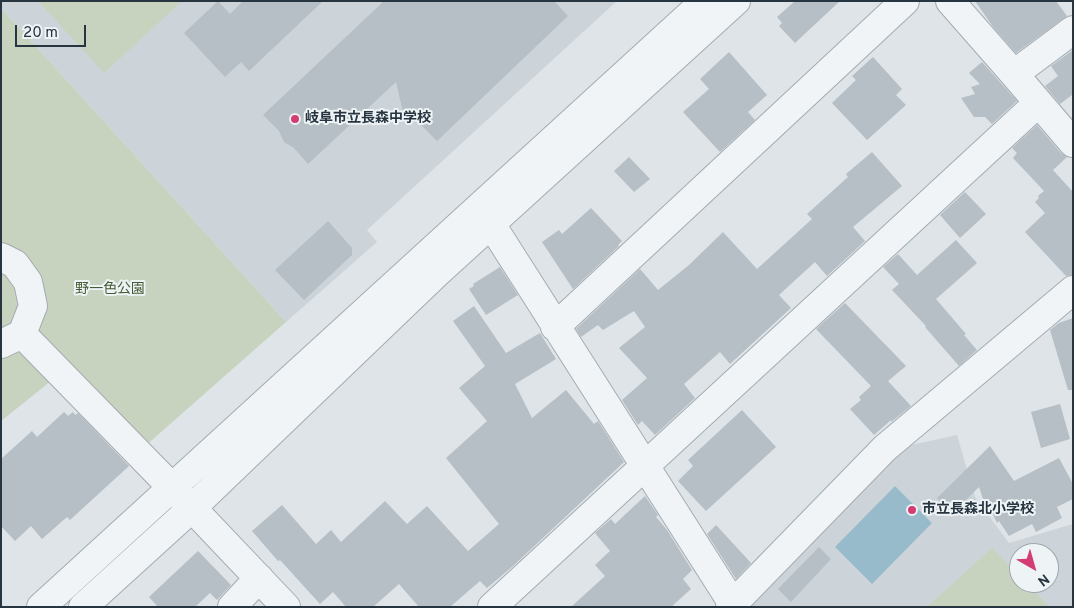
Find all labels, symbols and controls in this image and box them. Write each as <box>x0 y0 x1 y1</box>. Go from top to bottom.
scale bar <box>18 15 89 47</box>
text: 20 m <box>23 24 58 43</box>
place label: 岐阜市立長森中学校 <box>305 111 431 127</box>
marker: 岐阜市立長森中学校 <box>289 113 301 125</box>
park label: 野一色公園 <box>75 282 145 298</box>
place label: 市立長森北小学校 <box>922 502 1034 518</box>
marker: 市立長森北小学校 <box>906 504 918 516</box>
north arrow <box>1009 543 1059 593</box>
text: N <box>1034 570 1052 589</box>

